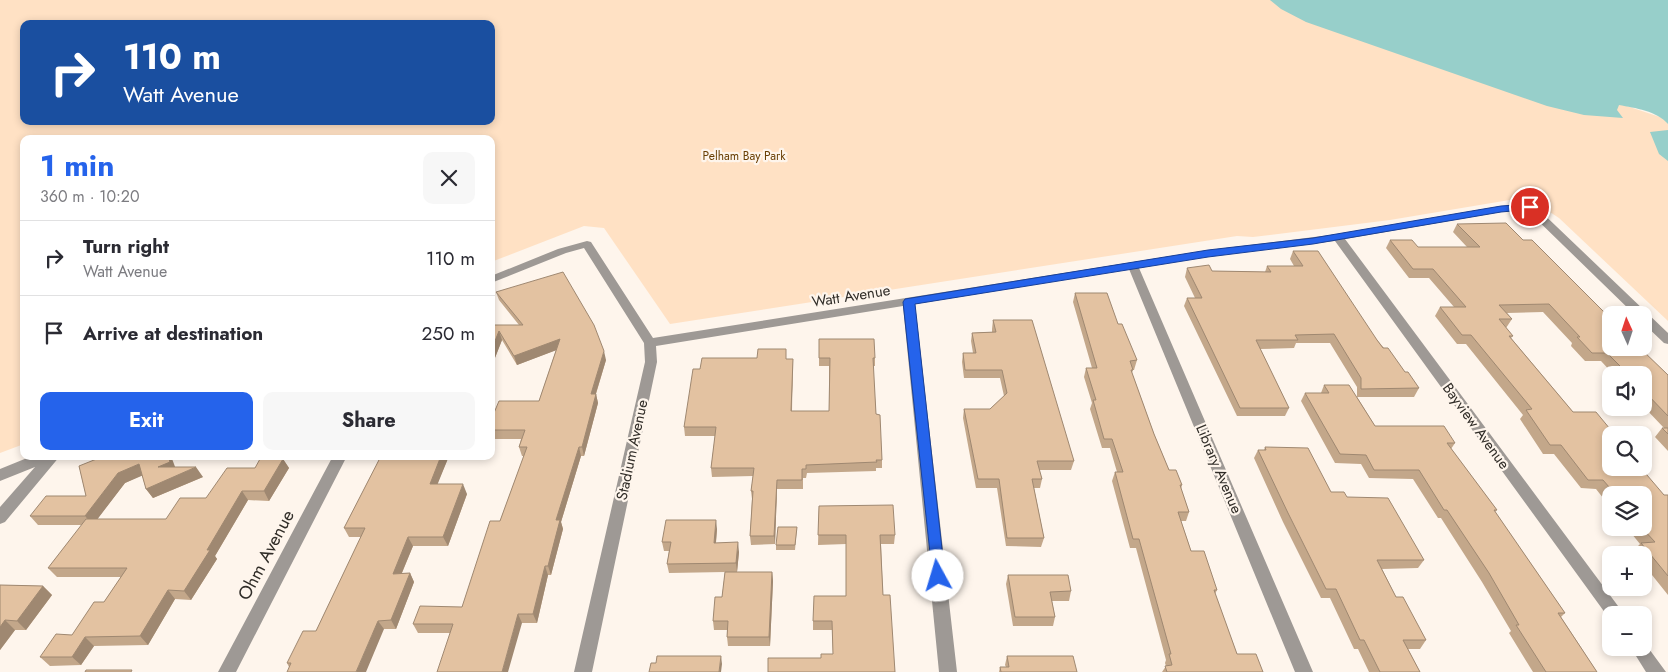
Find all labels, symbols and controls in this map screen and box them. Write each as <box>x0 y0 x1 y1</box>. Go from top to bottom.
text: 110 m <box>123 32 221 82</box>
icon: right <box>40 40 105 105</box>
text: Watt Avenue <box>123 78 239 110</box>
text: 1 min <box>40 144 114 187</box>
park label: Pelham Bay Park <box>703 147 786 165</box>
button: close <box>423 152 475 204</box>
text: 360 m · 10:20 <box>40 185 140 208</box>
pin <box>1509 186 1551 228</box>
icon: arrive <box>1516 193 1544 221</box>
text: Turn right <box>83 233 169 260</box>
icon: right <box>40 244 68 272</box>
text: 110 m <box>426 245 475 272</box>
text: Watt Avenue <box>83 260 167 283</box>
street label: Watt Avenue <box>810 279 892 313</box>
north arrow <box>1602 306 1652 356</box>
map controls <box>1602 306 1652 656</box>
icon: arrive <box>40 319 68 347</box>
text: Arrive at destination <box>83 320 263 347</box>
text: 250 m <box>422 320 475 347</box>
button: sound <box>1602 366 1652 416</box>
street label: Bayview Avenue <box>1437 378 1515 474</box>
button: Exit <box>40 392 253 450</box>
button: Share <box>263 392 475 450</box>
street label: Stadium Avenue <box>611 397 653 502</box>
street label: Library Avenue <box>1190 421 1248 517</box>
button: search <box>1602 426 1652 476</box>
button: layers <box>1602 486 1652 536</box>
street label: Ohm Avenue <box>231 505 301 605</box>
button: + <box>1602 546 1652 596</box>
position arrow <box>911 549 963 601</box>
button: − <box>1602 606 1652 656</box>

